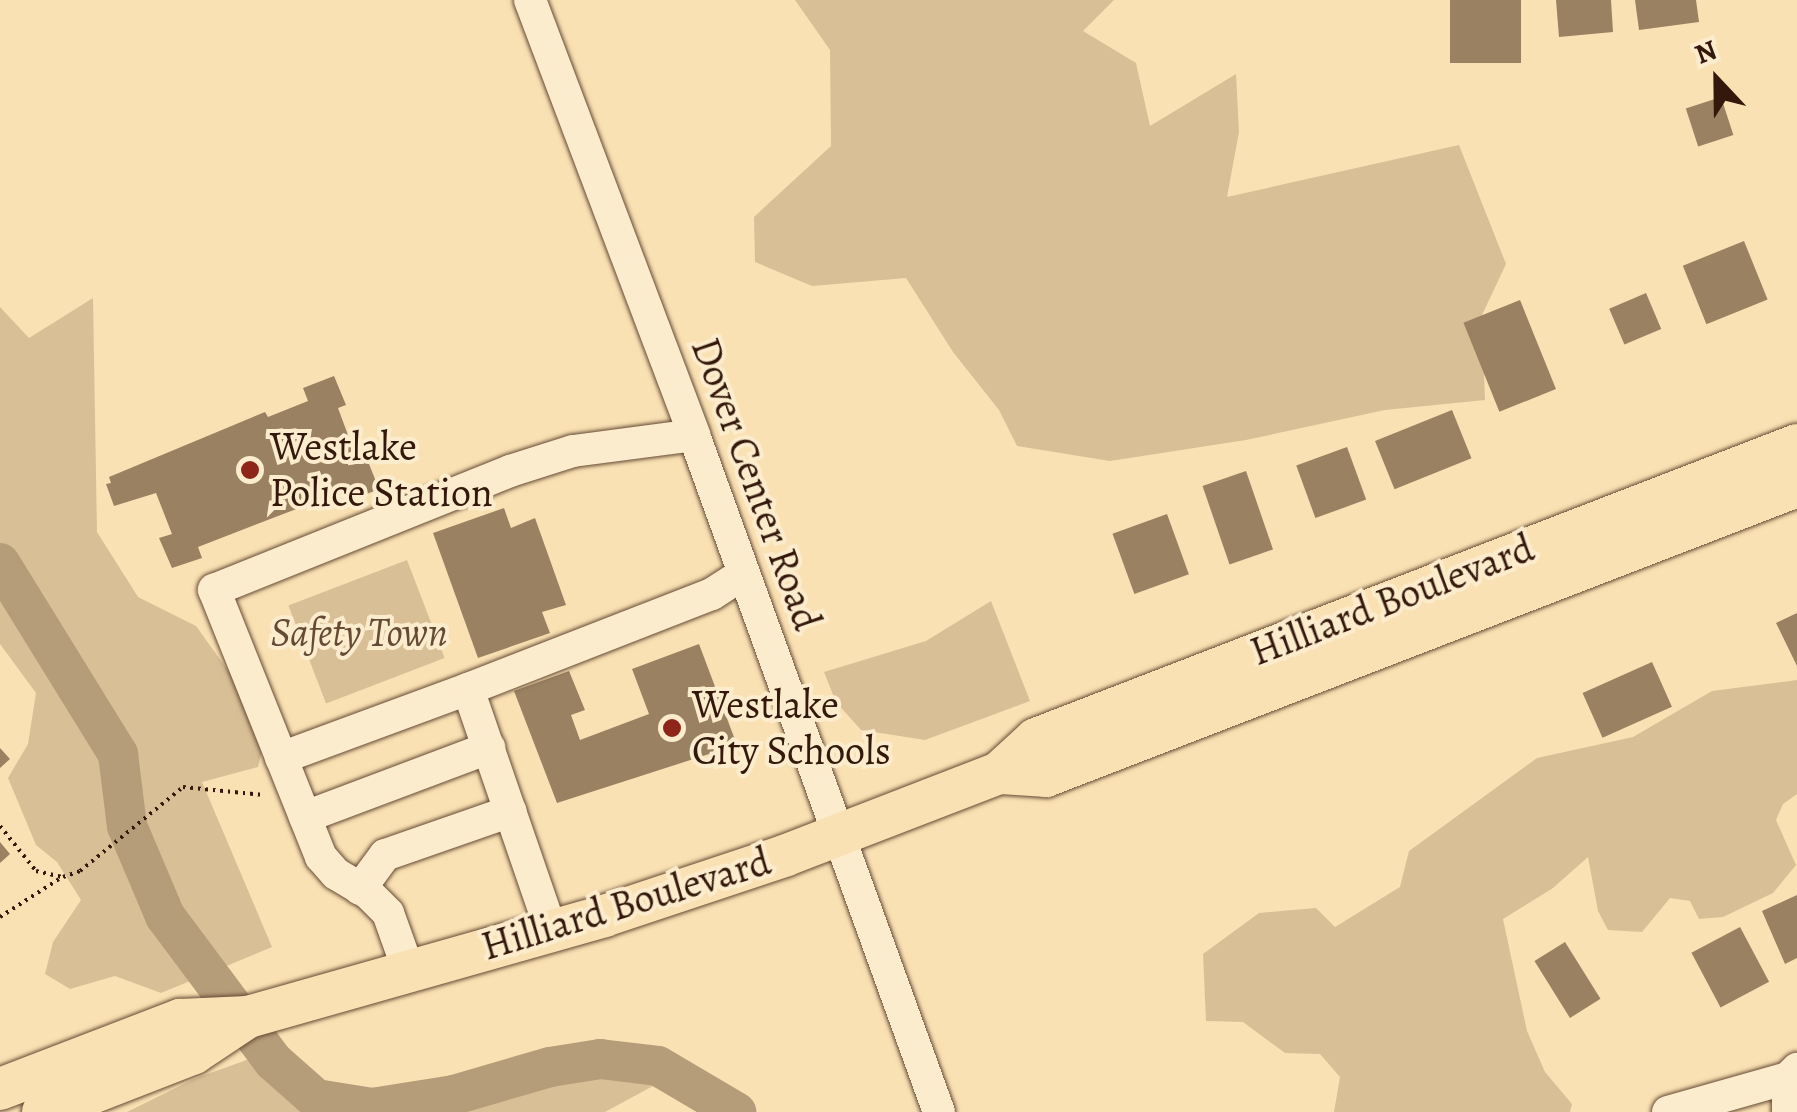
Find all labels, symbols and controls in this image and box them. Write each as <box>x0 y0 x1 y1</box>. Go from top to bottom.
north arrow <box>1667 30 1767 130</box>
text: N <box>1689 31 1722 74</box>
street label: Dover Center Road <box>681 331 831 637</box>
place label: Westlake Police Station <box>270 423 493 517</box>
marker: Westlake Police Station <box>239 459 261 481</box>
street label: Hilliard Boulevard <box>1243 524 1541 676</box>
park label: Safety Town <box>270 609 448 657</box>
place label: Westlake City Schools <box>692 681 891 775</box>
marker: Westlake City Schools <box>661 717 683 739</box>
street label: Hilliard Boulevard <box>476 837 776 971</box>

